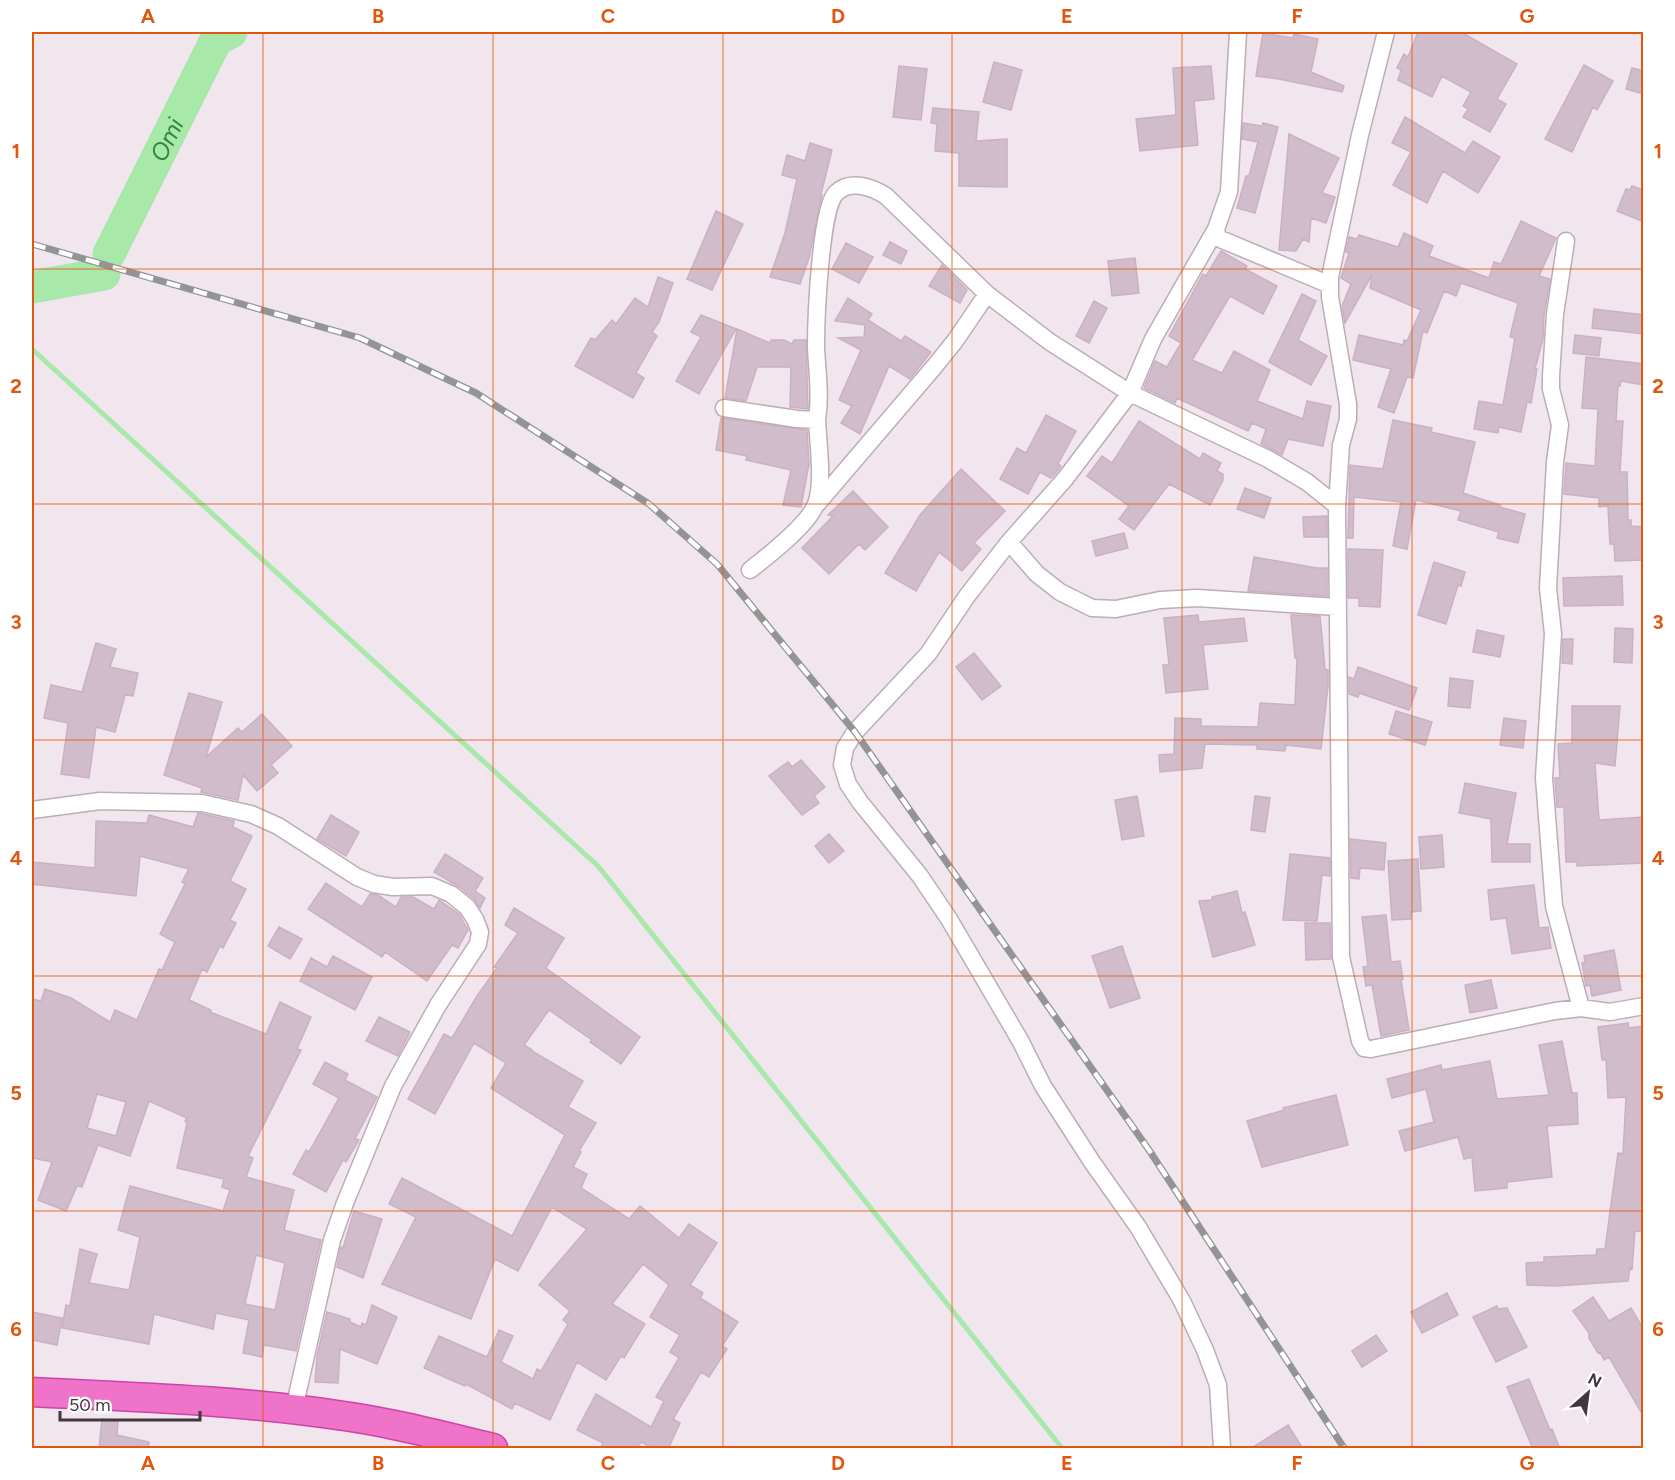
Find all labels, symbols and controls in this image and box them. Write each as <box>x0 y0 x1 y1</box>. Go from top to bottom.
text: A <box>141 4 156 28</box>
text: B <box>372 4 384 28</box>
text: C <box>601 4 615 28</box>
text: D <box>831 4 845 28</box>
text: E <box>1061 4 1073 28</box>
text: F <box>1291 4 1303 28</box>
text: G <box>1520 4 1535 28</box>
water label: Omi <box>143 113 189 166</box>
text: 1 <box>12 139 20 163</box>
text: 1 <box>1654 139 1662 163</box>
text: 2 <box>10 374 22 398</box>
text: 2 <box>1652 374 1664 398</box>
text: 3 <box>10 610 22 634</box>
text: 3 <box>1652 610 1664 634</box>
text: 4 <box>10 846 23 870</box>
text: 4 <box>1652 846 1665 870</box>
text: 5 <box>10 1081 22 1105</box>
text: 5 <box>1652 1081 1664 1105</box>
text: 6 <box>10 1317 22 1341</box>
text: 6 <box>1652 1317 1664 1341</box>
north arrow <box>1558 1363 1618 1423</box>
text: N <box>1585 1369 1605 1391</box>
scale bar <box>60 1384 200 1422</box>
text: 50 m <box>69 1394 111 1416</box>
text: A <box>141 1451 156 1475</box>
text: B <box>372 1451 384 1475</box>
text: C <box>601 1451 615 1475</box>
text: D <box>831 1451 845 1475</box>
text: E <box>1061 1451 1073 1475</box>
text: F <box>1291 1451 1303 1475</box>
text: G <box>1520 1451 1535 1475</box>

